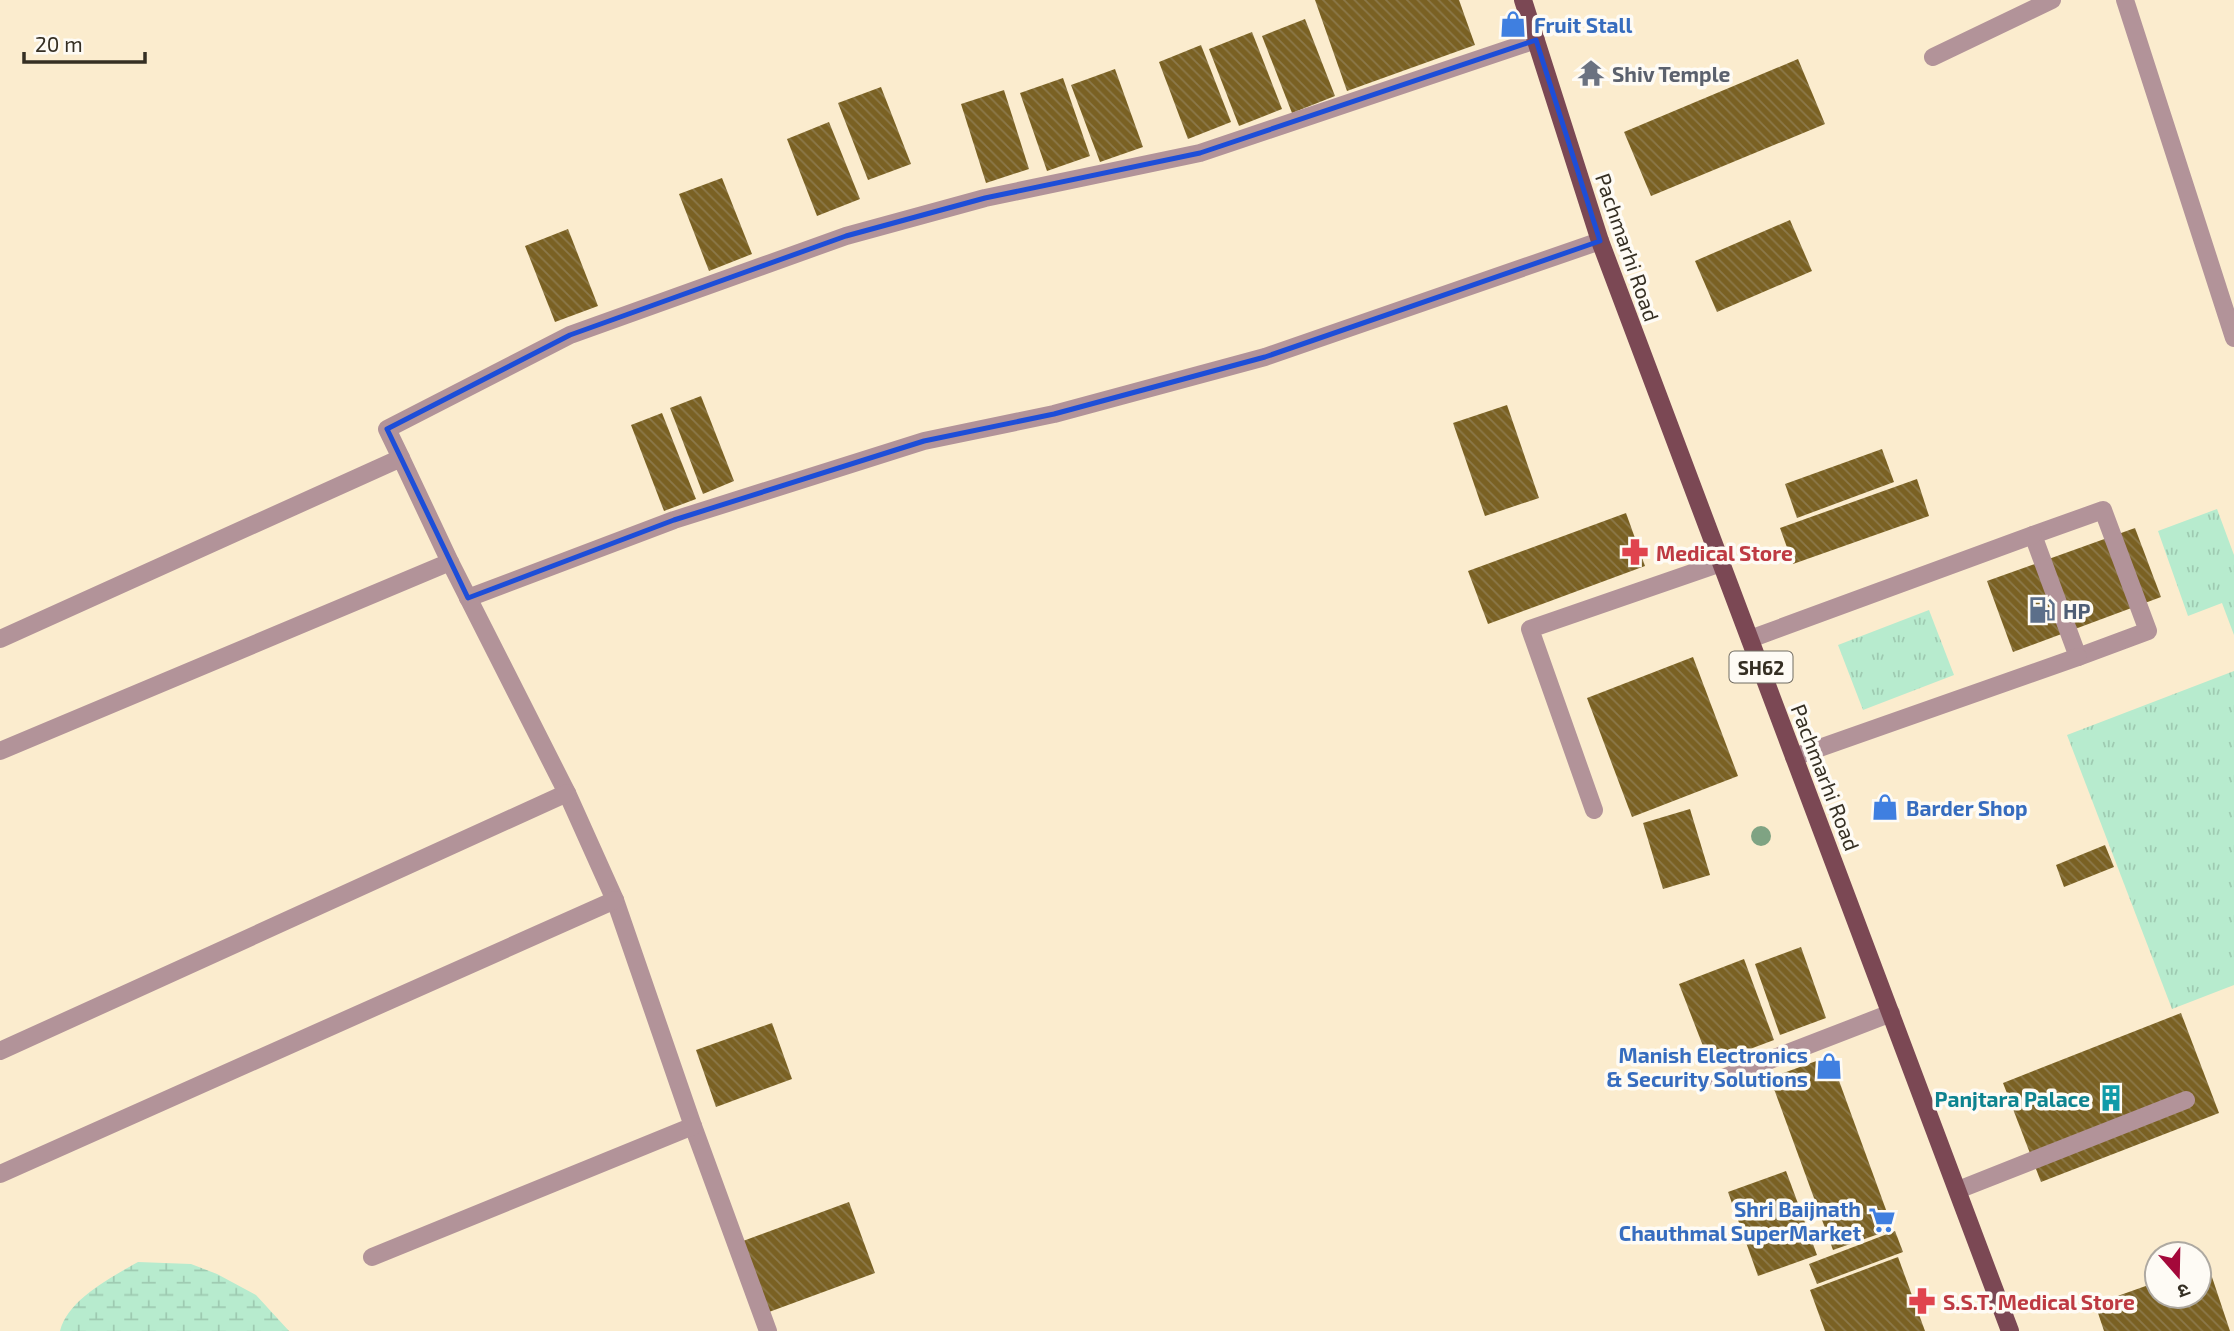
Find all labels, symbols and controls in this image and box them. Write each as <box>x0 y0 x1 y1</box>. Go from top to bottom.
shop icon: Fruit Stall <box>1498 9 1528 39</box>
place label: Fruit Stall <box>1534 12 1632 37</box>
scale bar <box>24 21 145 65</box>
text: 20 m <box>35 31 83 56</box>
temple icon: Shiv Temple <box>1576 58 1606 88</box>
place label: Shiv Temple <box>1612 61 1731 86</box>
street label: Pachmarhi Road <box>1591 170 1665 324</box>
pharmacy icon: Medical Store <box>1620 537 1650 567</box>
place label: Medical Store <box>1656 540 1793 565</box>
fuel station icon: HP <box>2027 595 2057 625</box>
place label: HP <box>2063 598 2091 623</box>
road number: SH62 <box>1730 652 1792 682</box>
street label: Pachmarhi Road <box>1787 700 1865 854</box>
shop icon: Barder Shop <box>1870 792 1900 822</box>
place label: Barder Shop <box>1906 795 2028 820</box>
place label: Manish Electronics & Security Solutions <box>1606 1042 1808 1092</box>
shop icon: Manish Electronics & Security Solutions <box>1814 1051 1844 1081</box>
building icon: Panjtara Palace <box>2096 1083 2126 1113</box>
place label: Panjtara Palace <box>1935 1086 2090 1111</box>
place label: Shri Baijnath Chauthmal SuperMarket <box>1619 1196 1861 1245</box>
supermarket icon: Shri Baijnath Chauthmal SuperMarket <box>1867 1205 1897 1235</box>
north arrow <box>2143 1240 2213 1310</box>
text: उ <box>2174 1279 2193 1304</box>
pharmacy icon: S.S.T. Medical Store <box>1907 1286 1937 1316</box>
place label: S.S.T. Medical Store <box>1943 1289 2135 1314</box>

